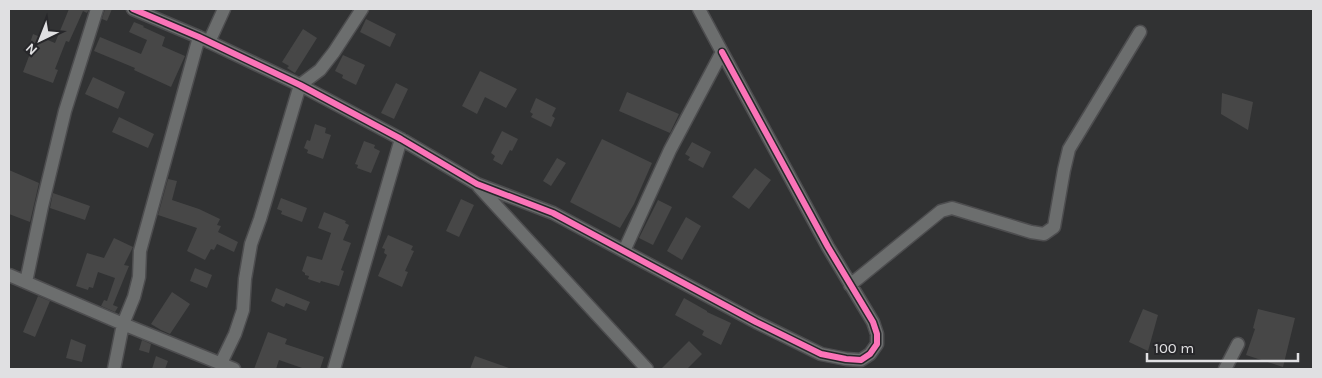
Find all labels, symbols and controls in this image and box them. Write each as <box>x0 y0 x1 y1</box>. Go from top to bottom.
north arrow <box>15 15 65 65</box>
text: N <box>22 39 41 59</box>
scale bar <box>1147 330 1298 362</box>
text: 100 m <box>1154 339 1194 357</box>

